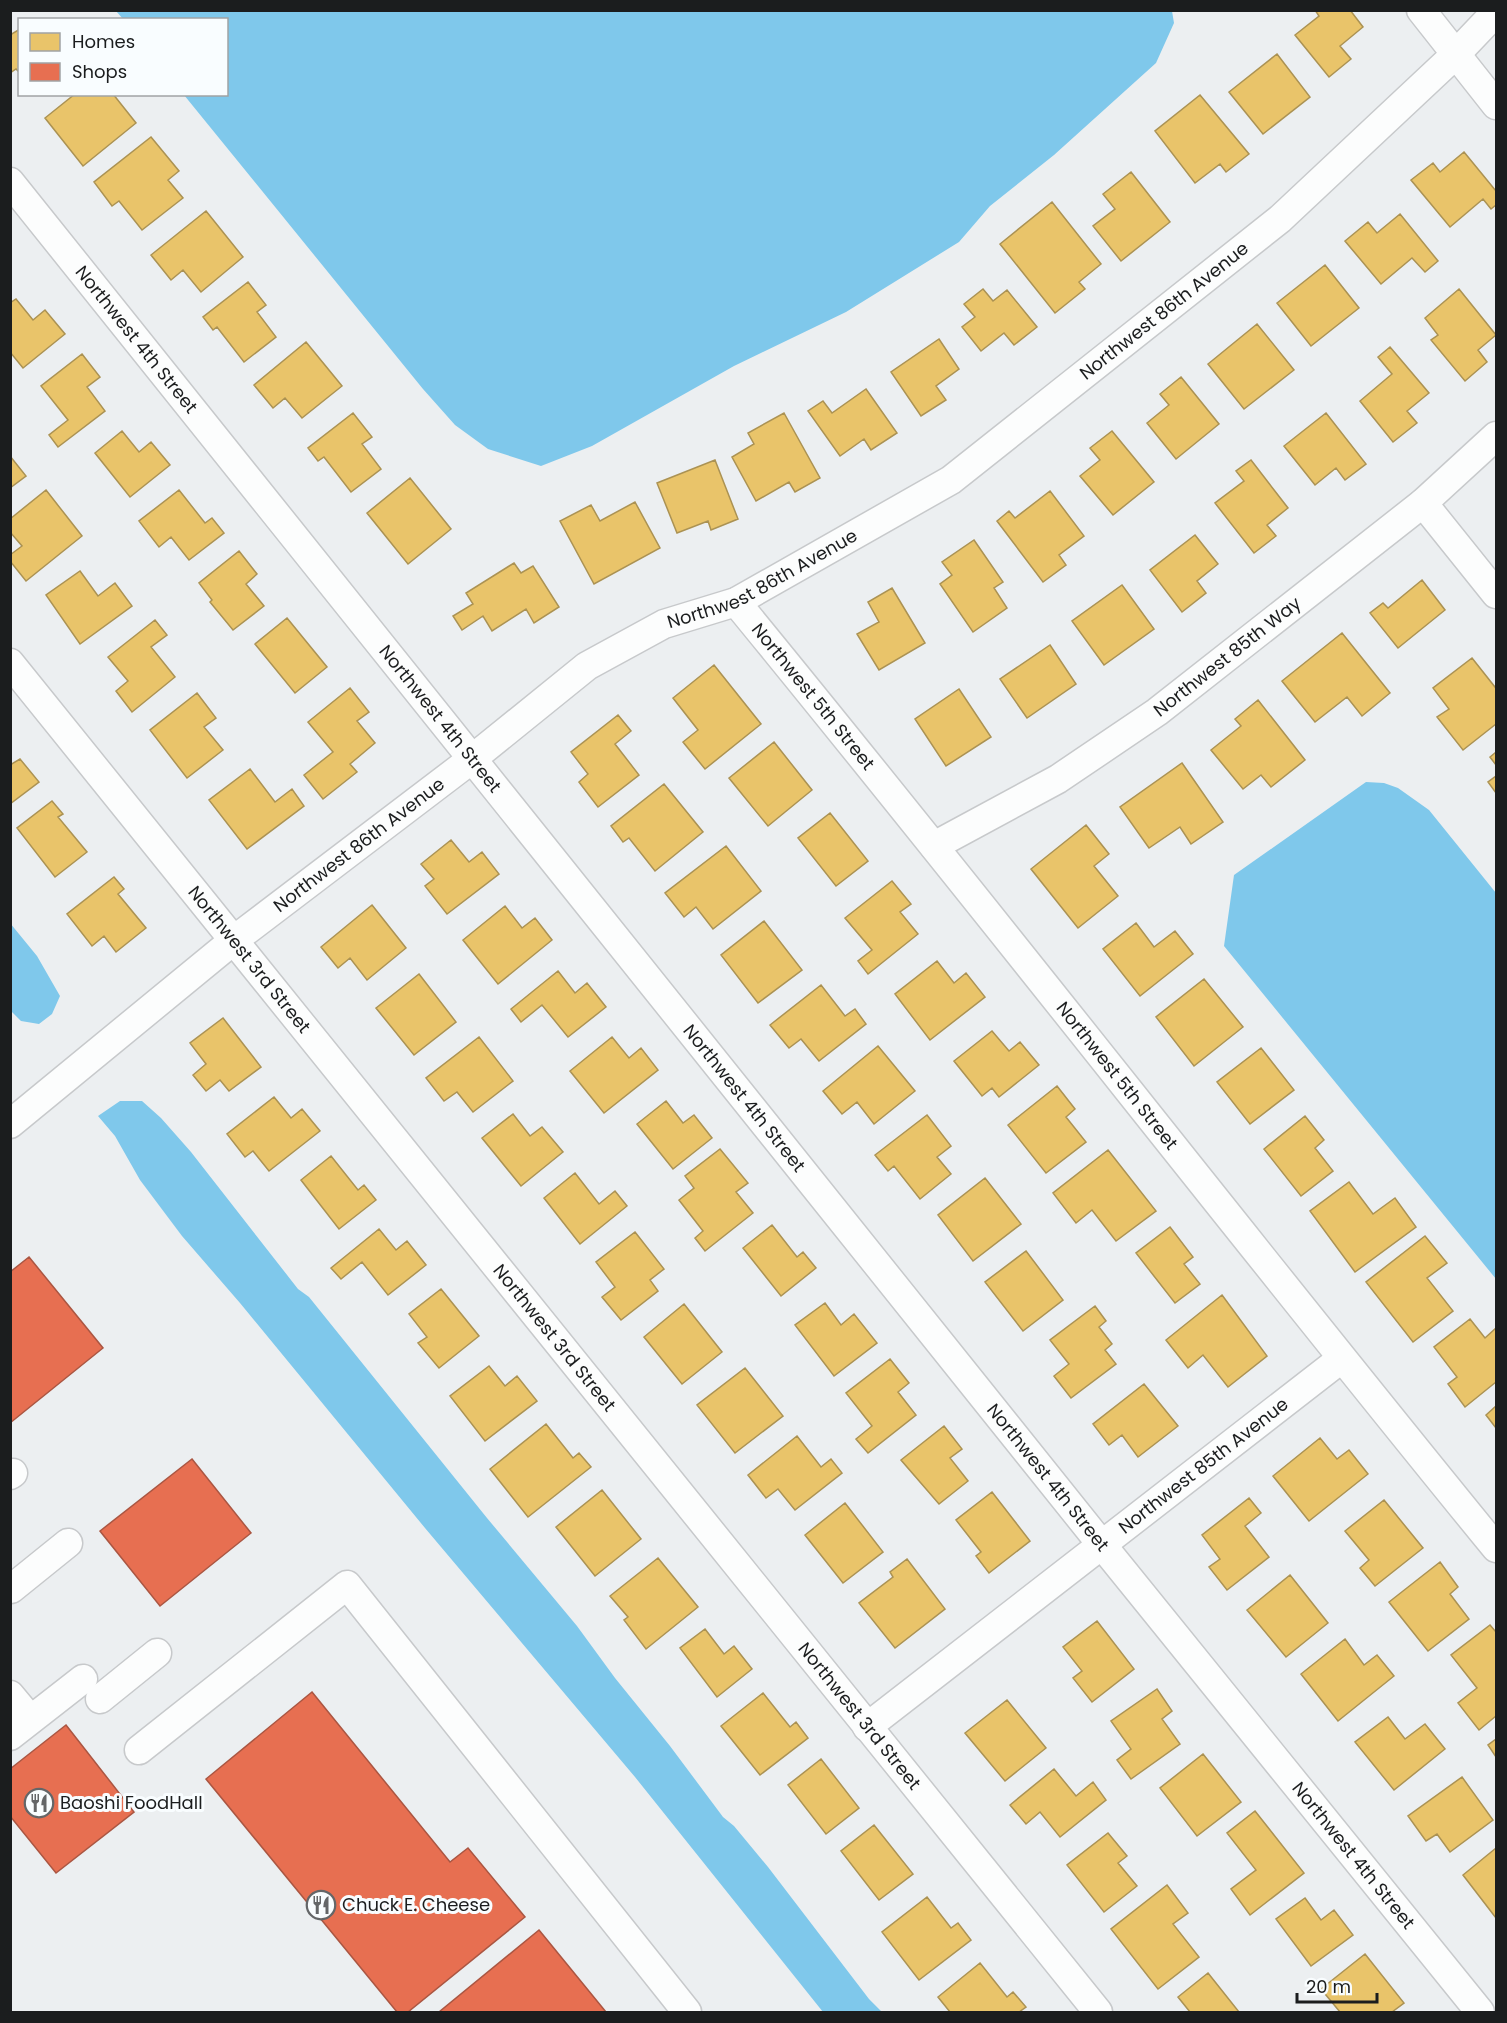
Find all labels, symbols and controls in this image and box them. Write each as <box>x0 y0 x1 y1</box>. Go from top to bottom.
legend <box>18 18 228 96</box>
text: Homes <box>72 29 135 54</box>
text: Shops <box>72 59 127 84</box>
street label: Northwest 86th Avenue <box>1074 236 1253 385</box>
street label: Northwest 4th Street <box>70 260 204 418</box>
street label: Northwest 86th Avenue <box>664 523 862 634</box>
street label: Northwest 85th Way <box>1148 591 1306 722</box>
street label: Northwest 5th Street <box>746 617 881 775</box>
street label: Northwest 4th Street <box>374 640 507 798</box>
street label: Northwest 86th Avenue <box>268 771 450 918</box>
street label: Northwest 3rd Street <box>182 880 317 1038</box>
street label: Northwest 5th Street <box>1051 996 1184 1155</box>
street label: Northwest 4th Street <box>678 1019 811 1177</box>
street label: Northwest 3rd Street <box>488 1259 622 1417</box>
street label: Northwest 85th Avenue <box>1113 1391 1293 1539</box>
street label: Northwest 4th Street <box>981 1398 1115 1556</box>
street label: Northwest 3rd Street <box>793 1637 927 1795</box>
street label: Northwest 4th Street <box>1287 1776 1421 1934</box>
restaurant icon: Baoshi FoodHall <box>23 1787 55 1819</box>
place label: Baoshi FoodHall <box>60 1790 203 1815</box>
restaurant icon: Chuck E. Cheese <box>305 1889 337 1921</box>
place label: Chuck E. Cheese <box>342 1892 490 1917</box>
scale bar <box>1297 1966 1376 2004</box>
text: 20 m <box>1306 1974 1351 1999</box>

